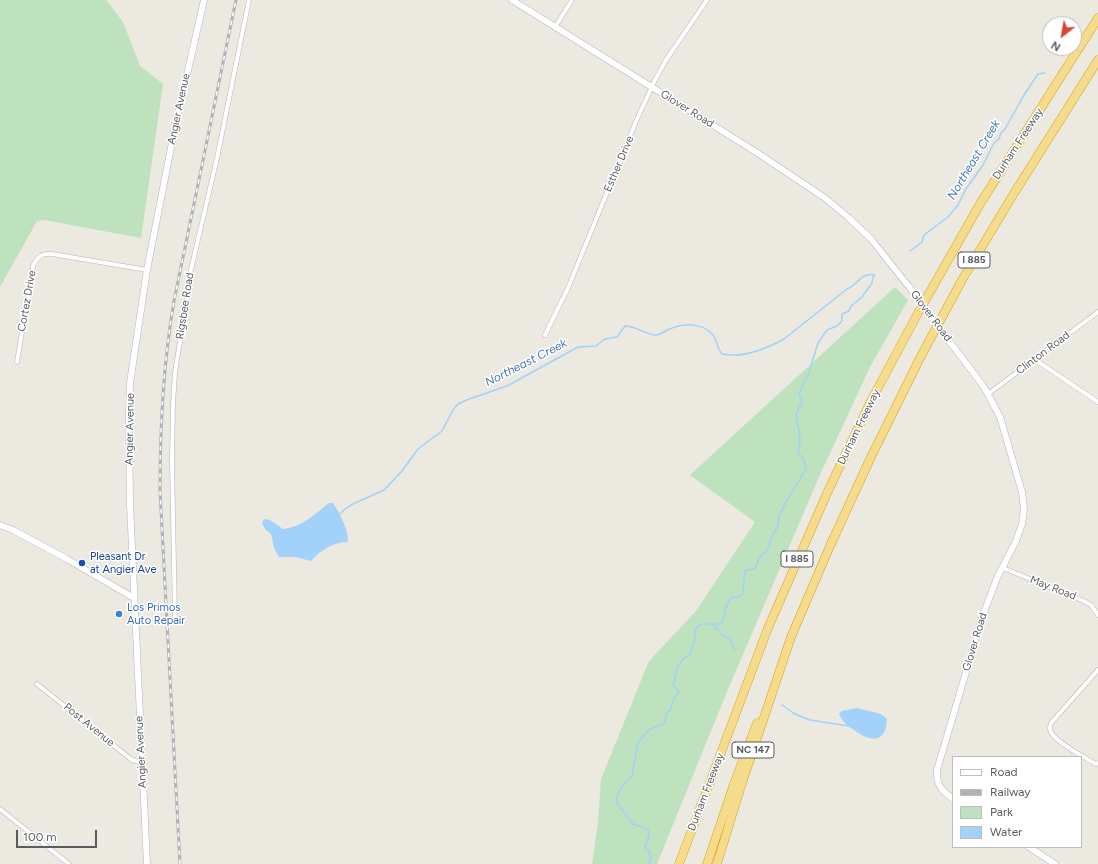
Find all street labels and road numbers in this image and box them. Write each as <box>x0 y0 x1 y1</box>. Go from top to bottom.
street label: Angier Avenue <box>165 72 193 146</box>
street label: Glover Road <box>658 87 716 131</box>
street label: Durham Freeway <box>990 106 1046 182</box>
street label: Esther Drive <box>601 134 637 194</box>
road number: I 885 <box>958 252 990 268</box>
street label: Cortez Drive <box>15 269 39 333</box>
street label: Rigsbee Road <box>173 272 197 340</box>
street label: Glover Road <box>908 288 954 344</box>
street label: Clinton Road <box>1014 329 1072 377</box>
street label: Durham Freeway <box>835 387 883 467</box>
street label: Angier Avenue <box>123 393 137 465</box>
road number: I 885 <box>781 551 813 567</box>
street label: May Road <box>1028 573 1078 603</box>
street label: Glover Road <box>960 611 990 673</box>
street label: Post Avenue <box>61 700 117 750</box>
street label: Angier Avenue <box>133 716 149 788</box>
road number: NC 147 <box>732 742 774 758</box>
street label: Durham Freeway <box>685 751 727 833</box>

